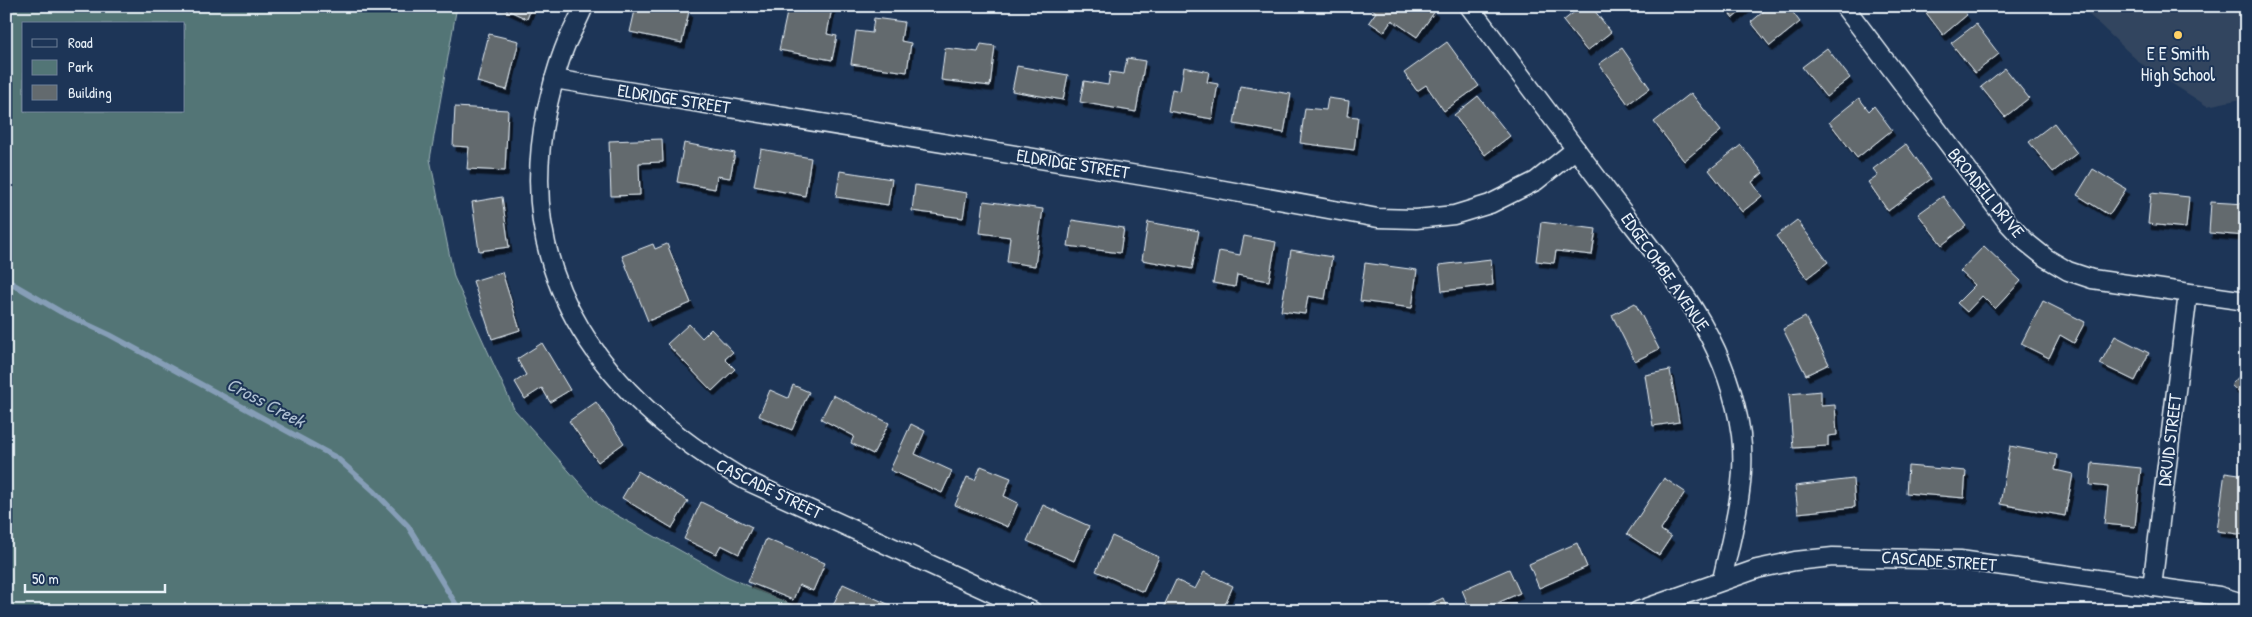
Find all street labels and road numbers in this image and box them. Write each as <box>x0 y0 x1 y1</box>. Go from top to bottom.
street label: ELDRIDGE STREET <box>616 77 733 120</box>
street label: ELDRIDGE STREET <box>1015 142 1132 185</box>
street label: BROADELL DRIVE <box>1942 142 2030 243</box>
street label: EDGECOMBE AVENUE <box>1615 208 1716 336</box>
street label: DRUID STREET <box>2151 392 2188 487</box>
street label: CASCADE STREET <box>712 452 827 525</box>
street label: CASCADE STREET <box>1881 544 1998 577</box>

